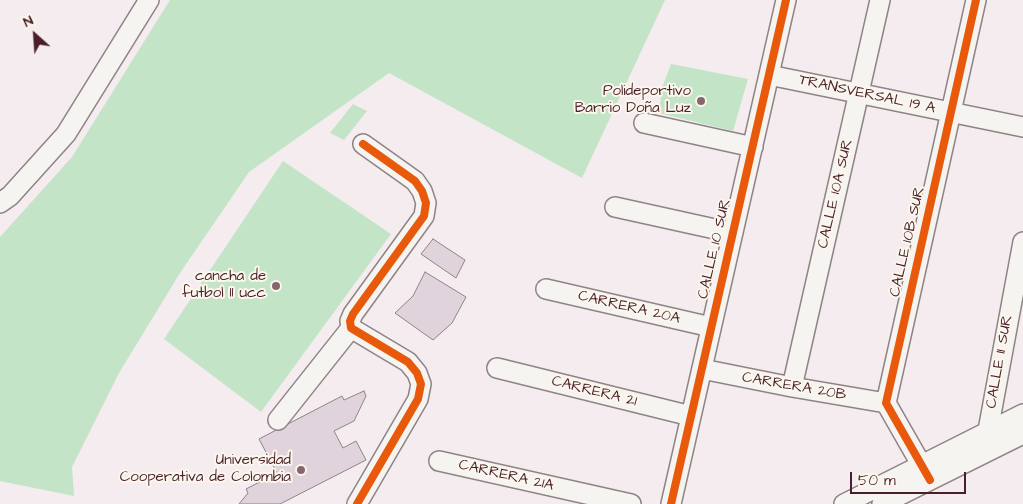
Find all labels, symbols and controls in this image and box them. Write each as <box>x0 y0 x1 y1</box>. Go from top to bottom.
north arrow <box>10 10 60 60</box>
text: N <box>20 11 37 32</box>
street label: TRANSVERSAL 19 A <box>797 72 937 118</box>
place label: Polideportivo Barrio Doña Luz <box>575 83 691 118</box>
marker: Polideportivo Barrio Doña Luz <box>695 95 707 107</box>
street label: CALLE 10A SUR <box>815 138 857 250</box>
street label: CALLE 10B SUR <box>887 185 929 299</box>
street label: CALLE 10 SUR <box>695 197 735 301</box>
place label: cancha de futbol 11 ucc <box>182 268 266 303</box>
marker: cancha de futbol 11 ucc <box>270 280 282 292</box>
street label: CARRERA 20A <box>576 287 682 329</box>
street label: CALLE 11 SUR <box>983 314 1017 410</box>
street label: CARRERA 20B <box>740 369 848 405</box>
street label: CARRERA 21 <box>549 373 639 411</box>
place label: Universidad Cooperativa de Colombia <box>120 452 291 487</box>
street label: CARRERA 21A <box>457 456 555 496</box>
scale bar <box>853 462 969 494</box>
marker: Universidad Cooperativa de Colombia <box>295 464 307 476</box>
text: 50 m <box>858 470 896 491</box>

